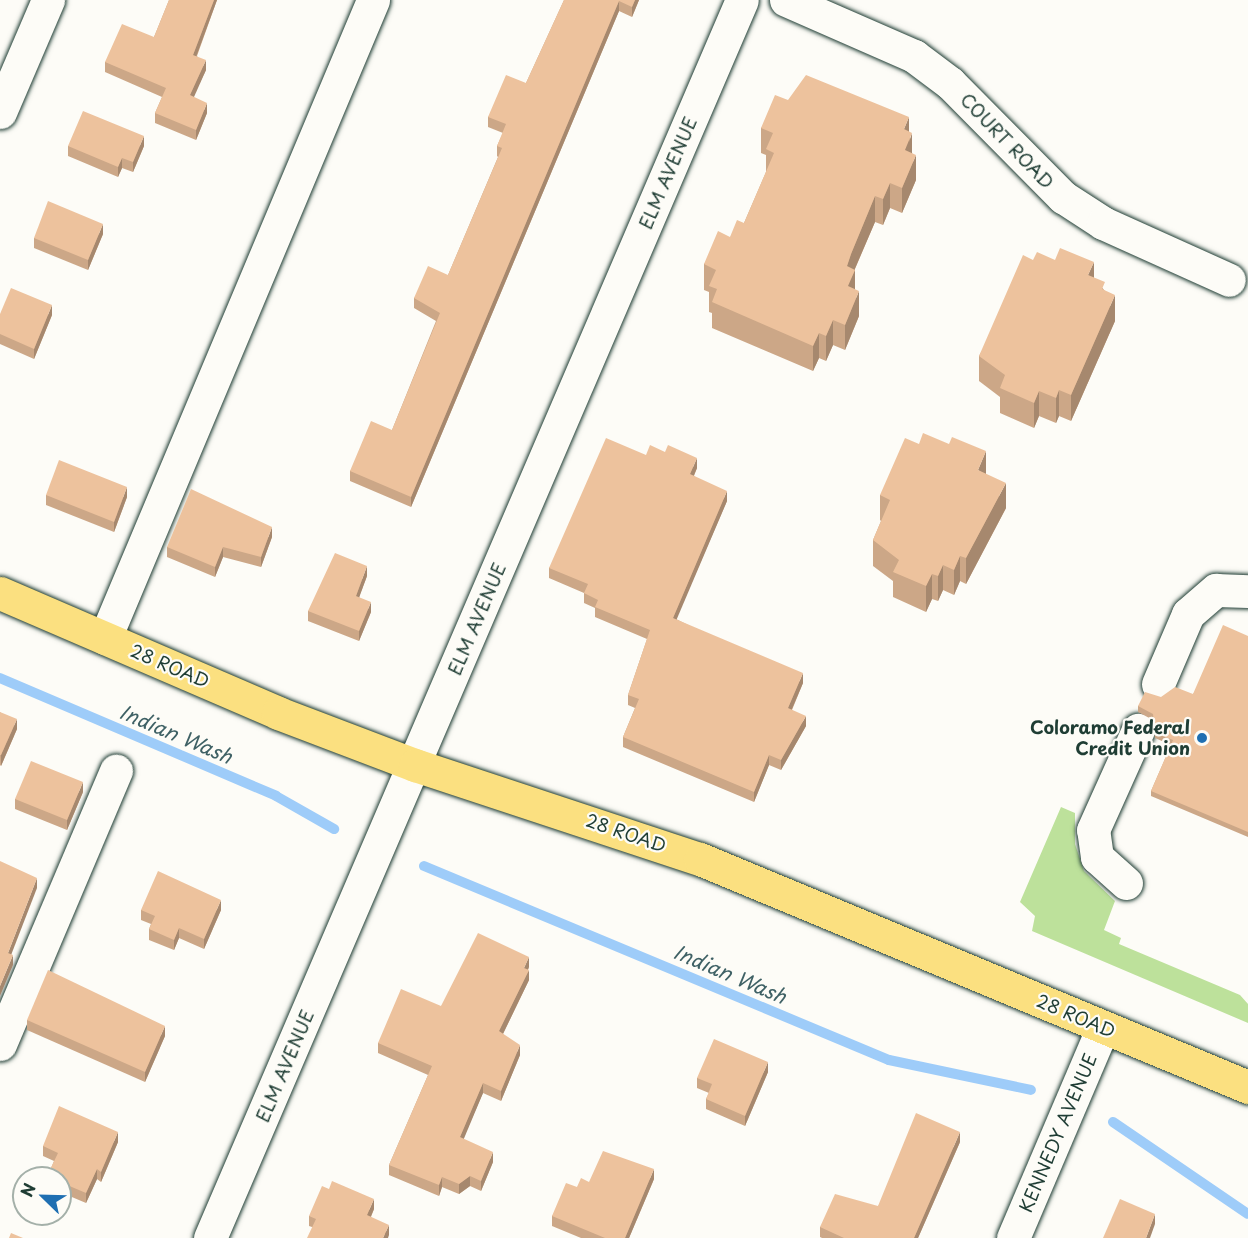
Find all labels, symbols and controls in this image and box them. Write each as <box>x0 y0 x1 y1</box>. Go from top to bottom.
street label: COURT ROAD <box>955 88 1059 194</box>
street label: ELM AVENUE <box>635 114 701 232</box>
street label: ELM AVENUE <box>444 560 510 678</box>
street label: 28 ROAD <box>127 640 213 692</box>
water label: Indian Wash <box>117 700 235 768</box>
place label: Coloramo Federal Credit Union <box>1029 717 1190 760</box>
marker: Coloramo Federal Credit Union <box>1195 731 1209 745</box>
street label: 28 ROAD <box>583 809 669 857</box>
water label: Indian Wash <box>671 940 789 1008</box>
street label: 28 ROAD <box>1033 990 1119 1042</box>
street label: ELM AVENUE <box>252 1007 318 1125</box>
street label: KENNEDY AVENUE <box>1015 1050 1101 1216</box>
north arrow <box>12 1166 72 1226</box>
text: N <box>14 1179 41 1200</box>

